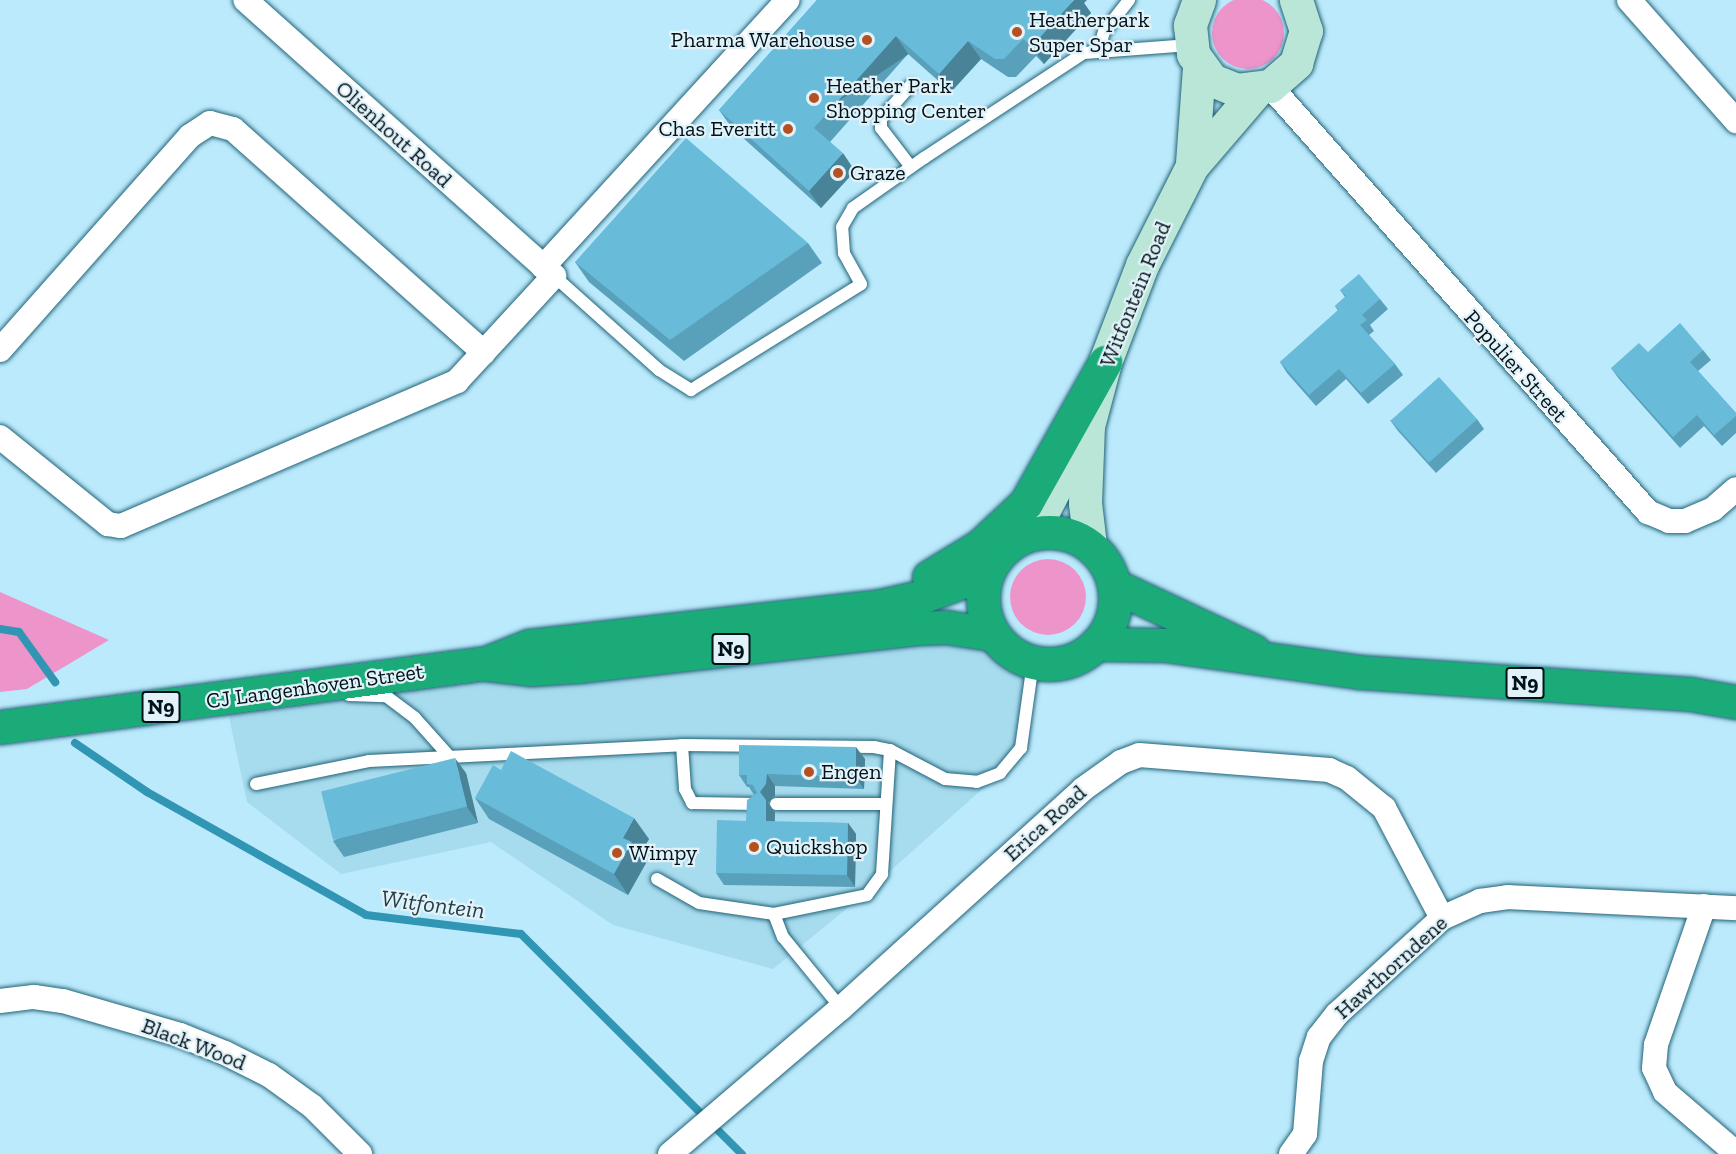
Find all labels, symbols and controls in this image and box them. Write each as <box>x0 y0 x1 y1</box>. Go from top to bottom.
place label: Heatherpark Super Spar <box>1029 6 1149 57</box>
marker: Heatherpark Super Spar <box>1010 25 1024 39</box>
place label: Pharma Warehouse <box>670 27 855 53</box>
marker: Pharma Warehouse <box>860 33 874 47</box>
place label: Heather Park Shopping Center <box>826 72 986 124</box>
street label: Olienhout Road <box>330 75 458 193</box>
marker: Heather Park Shopping Center <box>807 91 821 105</box>
place label: Chas Everitt <box>658 116 776 142</box>
marker: Chas Everitt <box>781 122 795 136</box>
place label: Graze <box>850 160 906 186</box>
marker: Graze <box>831 166 845 180</box>
street label: Witfontein Road <box>1094 217 1176 371</box>
street label: Populier Street <box>1459 304 1573 428</box>
road number: N9 <box>712 631 750 667</box>
street label: CJ Langenhoven Street <box>205 658 425 714</box>
road number: N9 <box>1506 665 1544 701</box>
road number: N9 <box>142 689 180 725</box>
place label: Engen <box>821 759 882 785</box>
marker: Engen <box>802 765 816 779</box>
street label: Erica Road <box>998 779 1092 867</box>
place label: Quickshop <box>766 834 868 860</box>
place label: Wimpy <box>629 840 697 866</box>
marker: Quickshop <box>747 840 761 854</box>
marker: Wimpy <box>610 846 624 860</box>
water label: Witfontein <box>379 883 487 925</box>
street label: Hawthorndene <box>1329 910 1453 1024</box>
street label: Black Wood <box>138 1012 250 1076</box>

